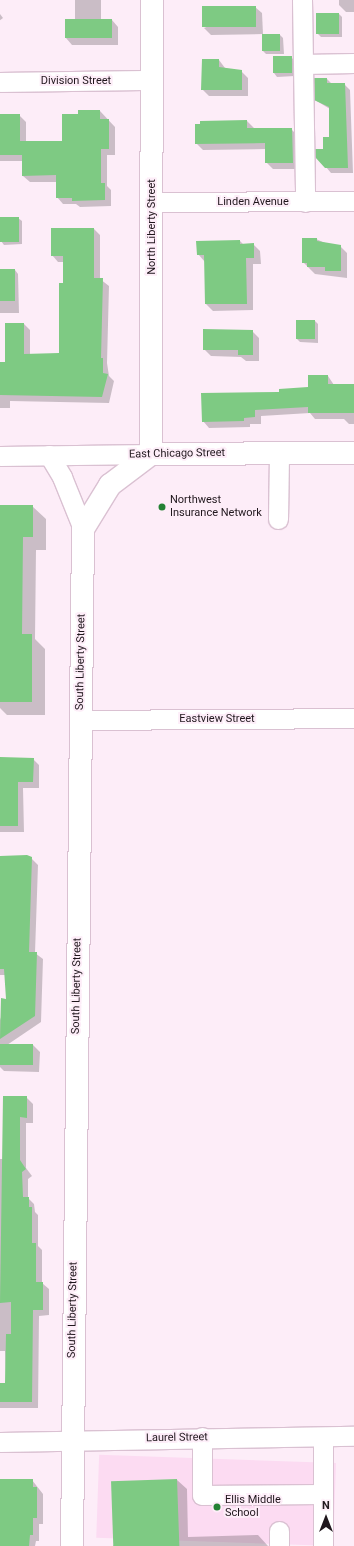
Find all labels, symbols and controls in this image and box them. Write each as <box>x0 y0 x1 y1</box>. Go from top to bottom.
street label: Division Street <box>41 74 111 88</box>
street label: North Liberty Street <box>145 179 159 275</box>
street label: Linden Avenue <box>217 195 289 209</box>
street label: East Chicago Street <box>129 447 225 461</box>
place label: Northwest Insurance Network <box>170 494 262 520</box>
marker: Northwest Insurance Network <box>157 502 167 512</box>
street label: South Liberty Street <box>74 614 88 710</box>
street label: Eastview Street <box>179 712 255 726</box>
street label: South Liberty Street <box>70 938 84 1034</box>
street label: South Liberty Street <box>66 1262 80 1358</box>
street label: Laurel Street <box>146 1431 208 1445</box>
place label: Ellis Middle School <box>225 1494 281 1520</box>
north arrow <box>306 1498 346 1538</box>
text: N <box>322 1499 330 1512</box>
marker: Ellis Middle School <box>212 1502 222 1512</box>

